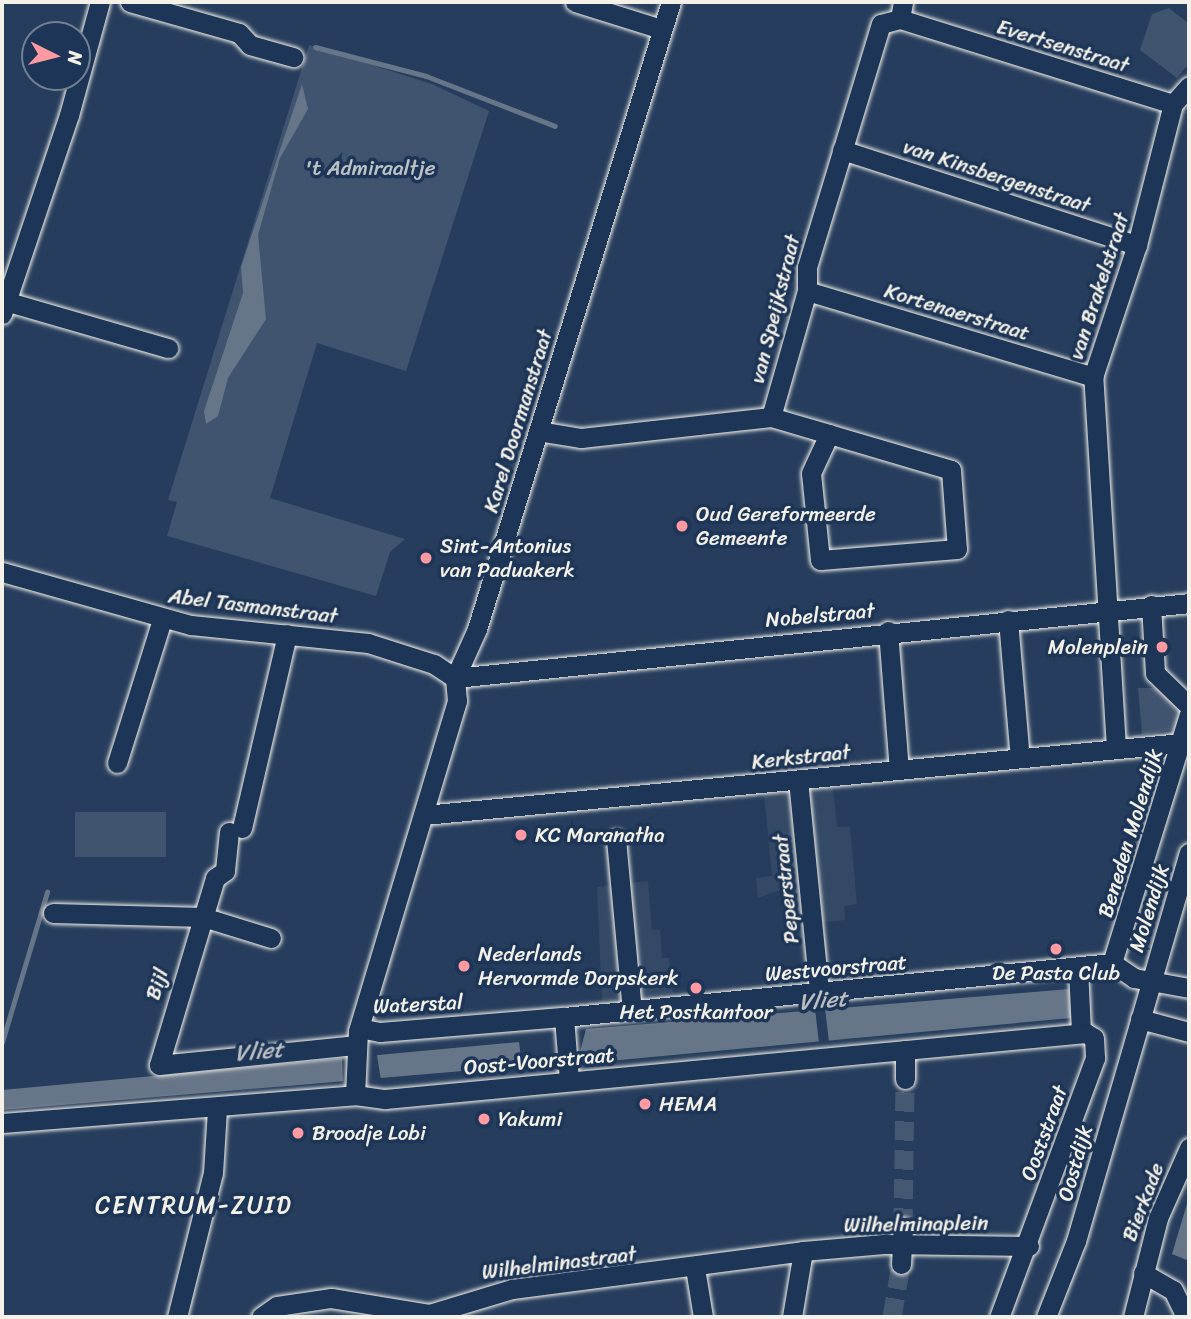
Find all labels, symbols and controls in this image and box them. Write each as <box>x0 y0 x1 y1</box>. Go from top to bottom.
street label: Evertsenstraat <box>994 14 1132 78</box>
north arrow <box>21 21 91 91</box>
text: N <box>58 50 92 66</box>
street label: van Kinsbergenstraat <box>899 134 1095 218</box>
park label: 't Admiraaltje <box>304 155 436 181</box>
street label: van Brakelstraat <box>1063 208 1135 364</box>
street label: van Speijkstraat <box>744 231 806 387</box>
street label: Kortenaerstraat <box>881 278 1033 346</box>
street label: Karel Doormanstraat <box>478 325 558 517</box>
place label: Oud Gereformeerde Gemeente <box>696 501 876 551</box>
marker: Oud Gereformeerde Gemeente <box>674 518 690 534</box>
place label: Sint-Antonius van Paduakerk <box>440 533 575 583</box>
marker: Sint-Antonius van Paduakerk <box>418 550 434 566</box>
street label: Abel Tasmanstraat <box>165 583 341 629</box>
street label: Nobelstraat <box>764 598 876 632</box>
place label: Molenplein <box>1048 634 1148 660</box>
marker: Molenplein <box>1154 639 1170 655</box>
street label: Kerkstraat <box>750 739 852 775</box>
street label: Beneden Molendijk <box>1092 746 1168 920</box>
place label: KC Maranatha <box>535 822 665 848</box>
marker: KC Maranatha <box>513 827 529 843</box>
street label: Peperstraat <box>768 833 804 945</box>
street label: Molendijk <box>1124 861 1174 955</box>
place label: Nederlands Hervormde Dorpskerk <box>478 941 677 991</box>
marker: De Pasta Club <box>1048 941 1064 957</box>
street label: Westvoorstraat <box>764 949 908 987</box>
marker: Nederlands Hervormde Dorpskerk <box>456 958 472 974</box>
place label: De Pasta Club <box>992 960 1120 986</box>
street label: Bijl <box>140 965 174 1003</box>
marker: Het Postkantoor <box>688 980 704 996</box>
water label: Vliet <box>798 985 848 1017</box>
street label: Waterstal <box>373 989 463 1019</box>
place label: Het Postkantoor <box>619 999 773 1025</box>
water label: Vliet <box>234 1036 284 1068</box>
street label: Oost-Voorstraat <box>463 1042 615 1080</box>
street label: Ooststraat <box>1015 1082 1073 1184</box>
place label: HEMA <box>659 1091 717 1117</box>
marker: HEMA <box>637 1096 653 1112</box>
place label: Yakumi <box>498 1106 562 1132</box>
marker: Yakumi <box>476 1111 492 1127</box>
place label: Broodje Lobi <box>312 1120 426 1146</box>
street label: Oostdijk <box>1052 1122 1098 1204</box>
marker: Broodje Lobi <box>290 1125 306 1141</box>
street label: Bierkade <box>1117 1159 1169 1245</box>
district label: CENTRUM-ZUID <box>98 1192 290 1220</box>
street label: Wilhelminaplein <box>844 1210 988 1238</box>
street label: Wilhelminastraat <box>480 1241 638 1285</box>

